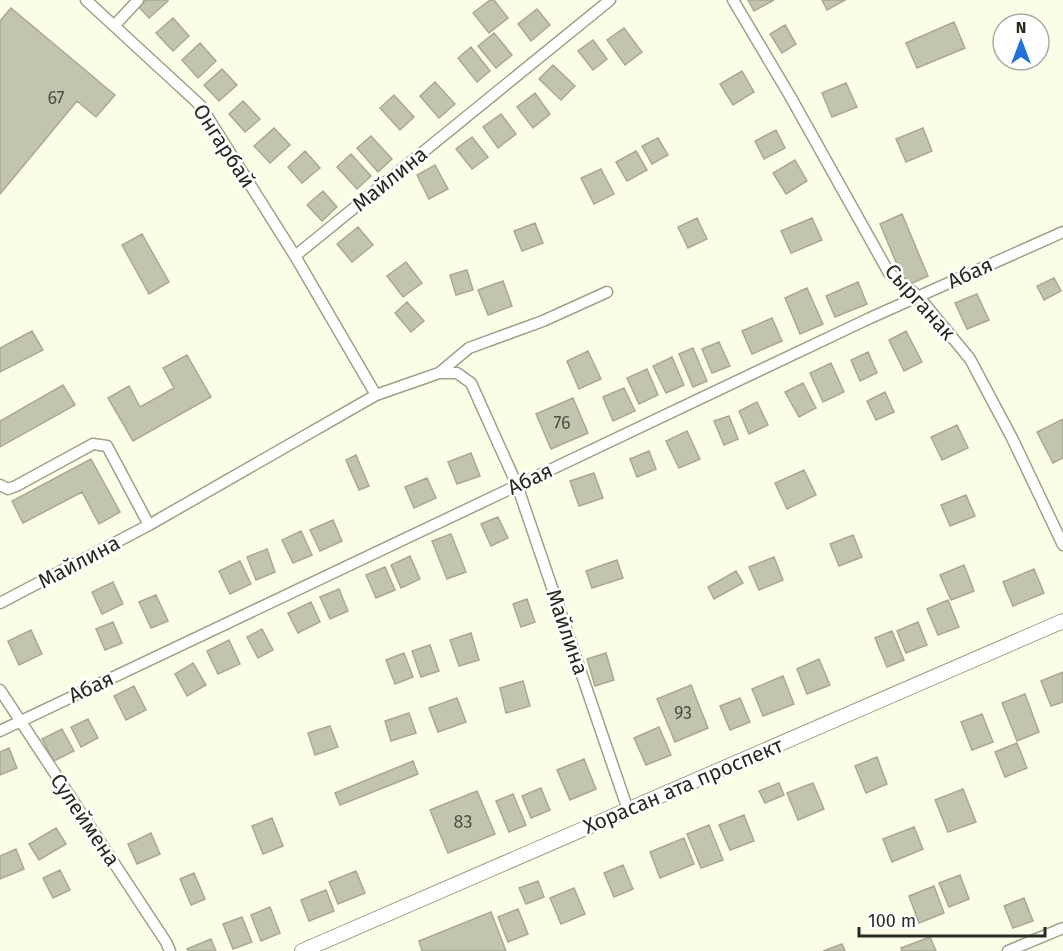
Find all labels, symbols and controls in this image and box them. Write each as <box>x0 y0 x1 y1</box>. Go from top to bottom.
north arrow <box>991 12 1051 72</box>
text: N <box>1016 18 1026 37</box>
house number: 67 <box>47 87 65 109</box>
street label: Онгарбай <box>187 99 261 193</box>
street label: Майлина <box>347 141 433 217</box>
street label: Абая <box>943 252 997 294</box>
street label: Сырганак <box>879 258 961 346</box>
house number: 76 <box>553 412 571 434</box>
street label: Абая <box>503 457 557 501</box>
street label: Майлина <box>34 530 124 594</box>
street label: Майлина <box>540 586 594 678</box>
street label: Абая <box>64 665 118 709</box>
house number: 93 <box>674 702 692 724</box>
street label: Хорасан ата проспект <box>579 732 787 840</box>
street label: Сулеймена <box>44 769 126 871</box>
house number: 83 <box>454 811 472 833</box>
scale bar <box>859 900 1045 938</box>
text: 100 m <box>868 910 916 932</box>

